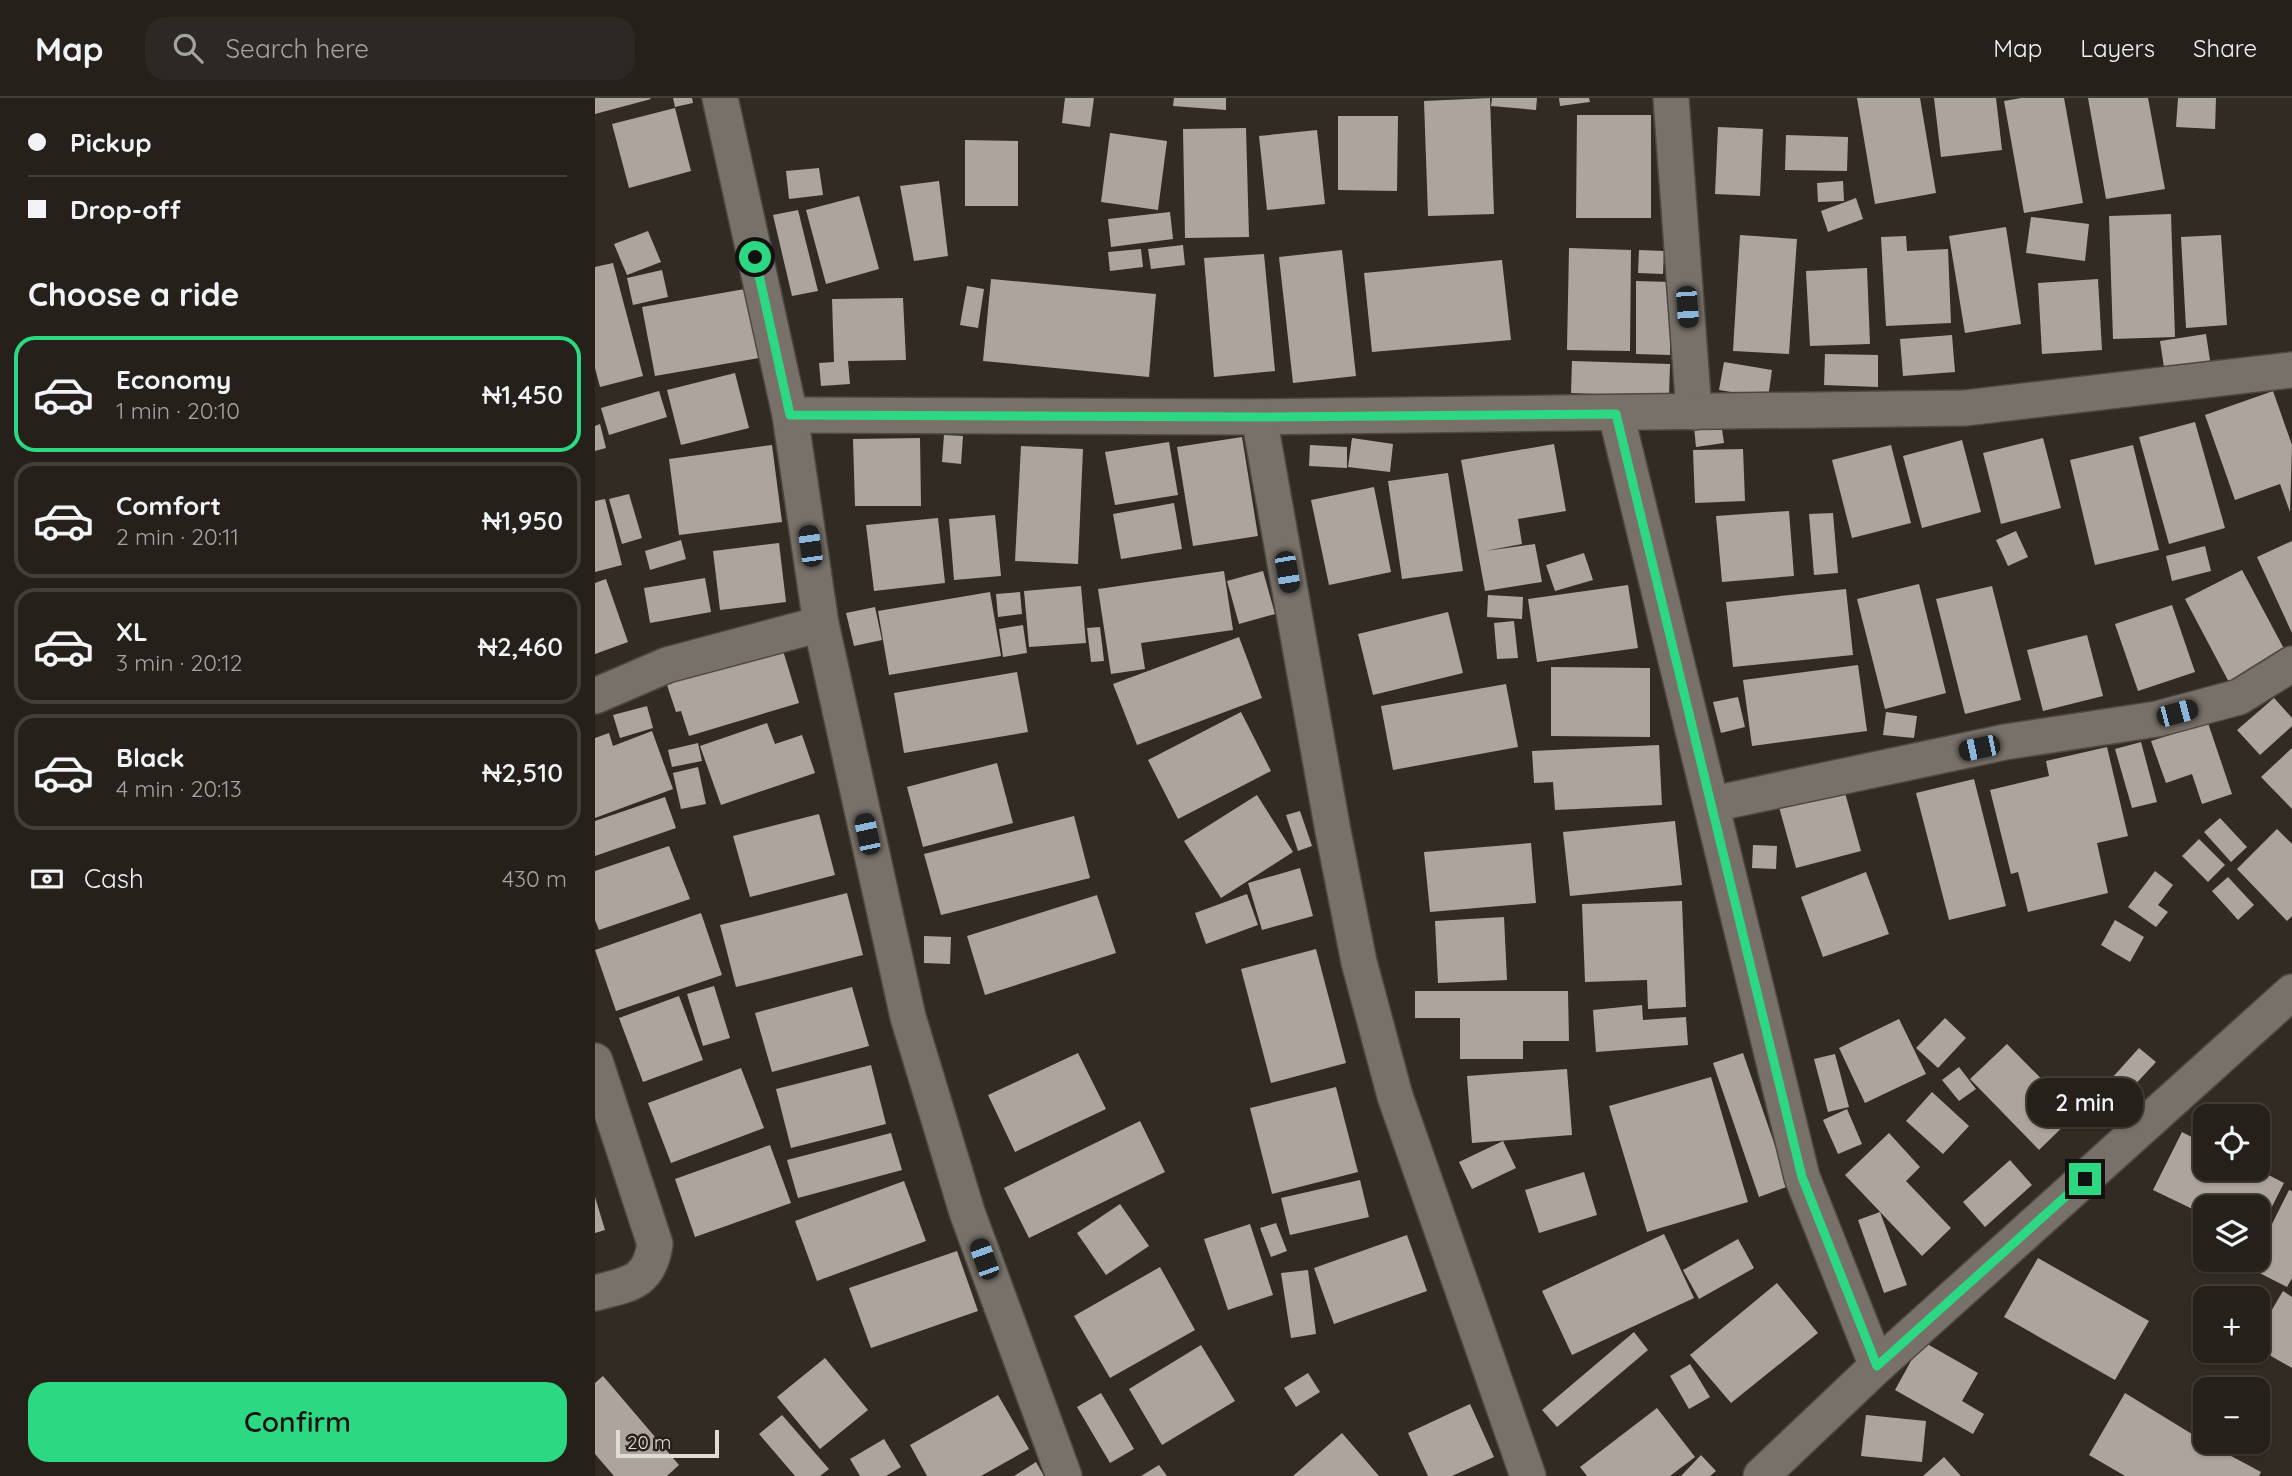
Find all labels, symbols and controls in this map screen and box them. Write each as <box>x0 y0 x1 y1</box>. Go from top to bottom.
search box <box>145 17 635 80</box>
text: Map <box>35 28 103 69</box>
icon: search <box>169 29 207 67</box>
text: Search here <box>225 32 369 65</box>
text: Map <box>1993 33 2042 63</box>
text: Layers <box>2080 33 2155 63</box>
text: Share <box>2193 33 2257 63</box>
text: Pickup <box>70 126 152 159</box>
text: Drop-off <box>70 193 181 226</box>
route start <box>739 241 771 273</box>
text: Choose a ride <box>28 274 240 314</box>
car <box>1676 285 1699 329</box>
icon: car <box>32 363 95 426</box>
text: Economy <box>116 363 231 396</box>
text: ₦1,450 <box>482 378 563 411</box>
text: 1 min · 20:10 <box>116 396 240 425</box>
icon: car <box>32 489 95 552</box>
text: Comfort <box>116 489 221 522</box>
text: ₦1,950 <box>482 504 563 537</box>
text: 2 min · 20:11 <box>116 522 239 551</box>
car <box>797 524 824 568</box>
car <box>1274 549 1301 595</box>
icon: car <box>32 615 95 678</box>
text: XL <box>116 615 148 648</box>
text: ₦2,460 <box>478 630 563 663</box>
text: 3 min · 20:12 <box>116 648 243 677</box>
car <box>2154 697 2201 729</box>
car <box>1957 733 2002 763</box>
icon: car <box>32 741 95 804</box>
text: Black <box>116 741 185 774</box>
text: ₦2,510 <box>482 756 563 789</box>
text: 4 min · 20:13 <box>116 774 242 803</box>
car <box>853 811 882 857</box>
icon: cash <box>28 860 66 898</box>
text: Cash <box>84 862 144 895</box>
text: 430 m <box>502 864 567 893</box>
callout: 2 min <box>2027 1077 2143 1126</box>
text: 2 min <box>2055 1088 2115 1117</box>
map controls <box>2193 1104 2270 1454</box>
button: locate <box>2193 1104 2270 1181</box>
route end <box>2069 1163 2101 1195</box>
button: layers <box>2193 1195 2270 1272</box>
car <box>967 1236 1002 1282</box>
button: + <box>2193 1286 2270 1363</box>
button: − <box>2193 1377 2270 1454</box>
button: Confirm <box>28 1382 567 1462</box>
scale bar <box>616 1427 719 1459</box>
text: 20 m <box>627 1430 671 1454</box>

